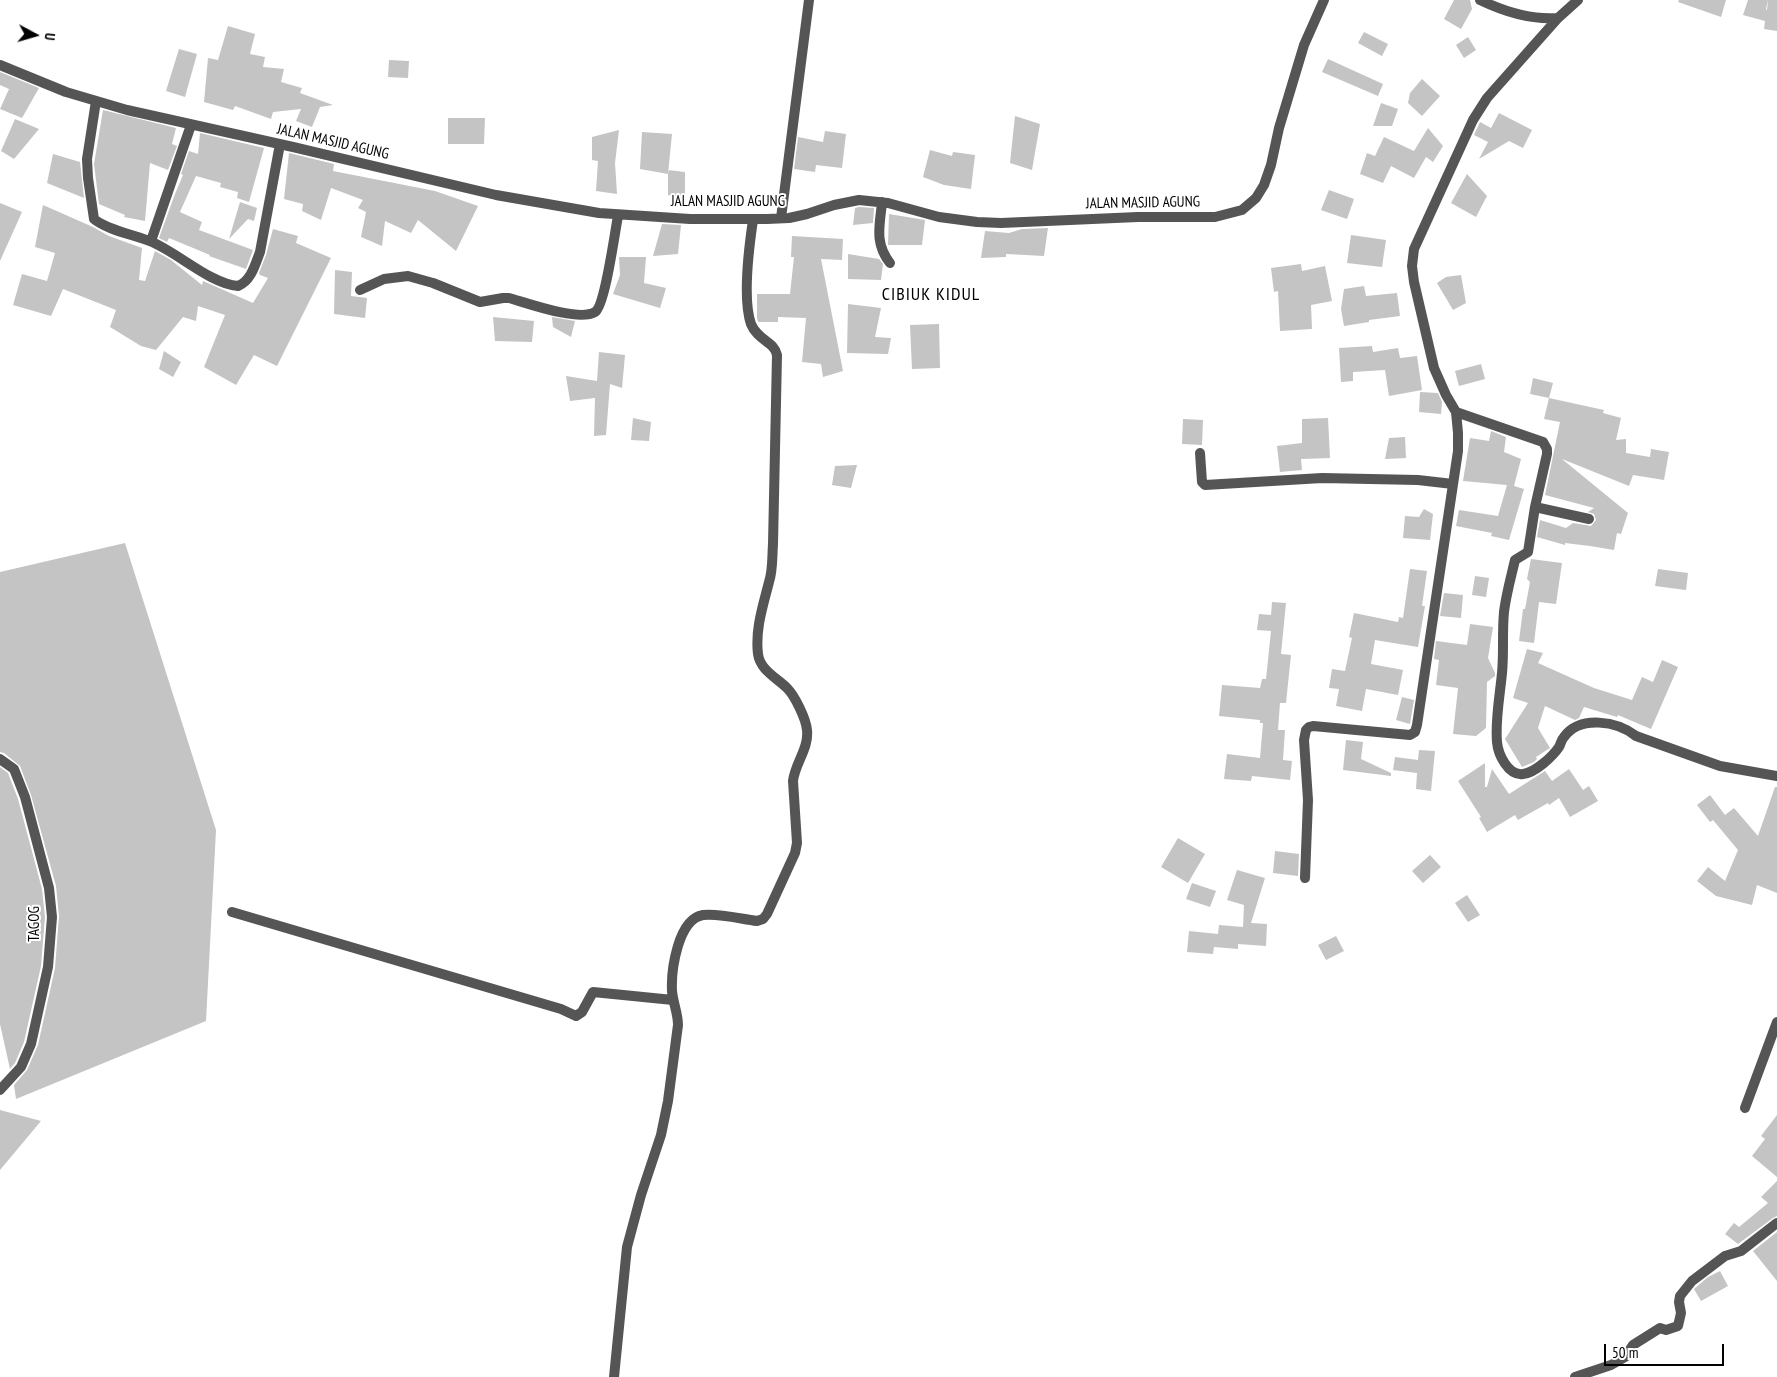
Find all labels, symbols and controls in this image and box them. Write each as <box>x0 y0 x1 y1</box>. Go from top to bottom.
north arrow <box>10 10 60 60</box>
text: U <box>41 32 59 41</box>
street label: JALAN MASJID AGUNG <box>275 120 391 164</box>
street label: JALAN MASJID AGUNG <box>671 193 785 211</box>
street label: JALAN MASJID AGUNG <box>1086 193 1200 213</box>
district label: CIBIUK KIDUL <box>880 284 982 306</box>
street label: TAGOG <box>26 906 44 942</box>
scale bar <box>1607 1334 1727 1366</box>
text: 50 m <box>1612 1343 1638 1362</box>

